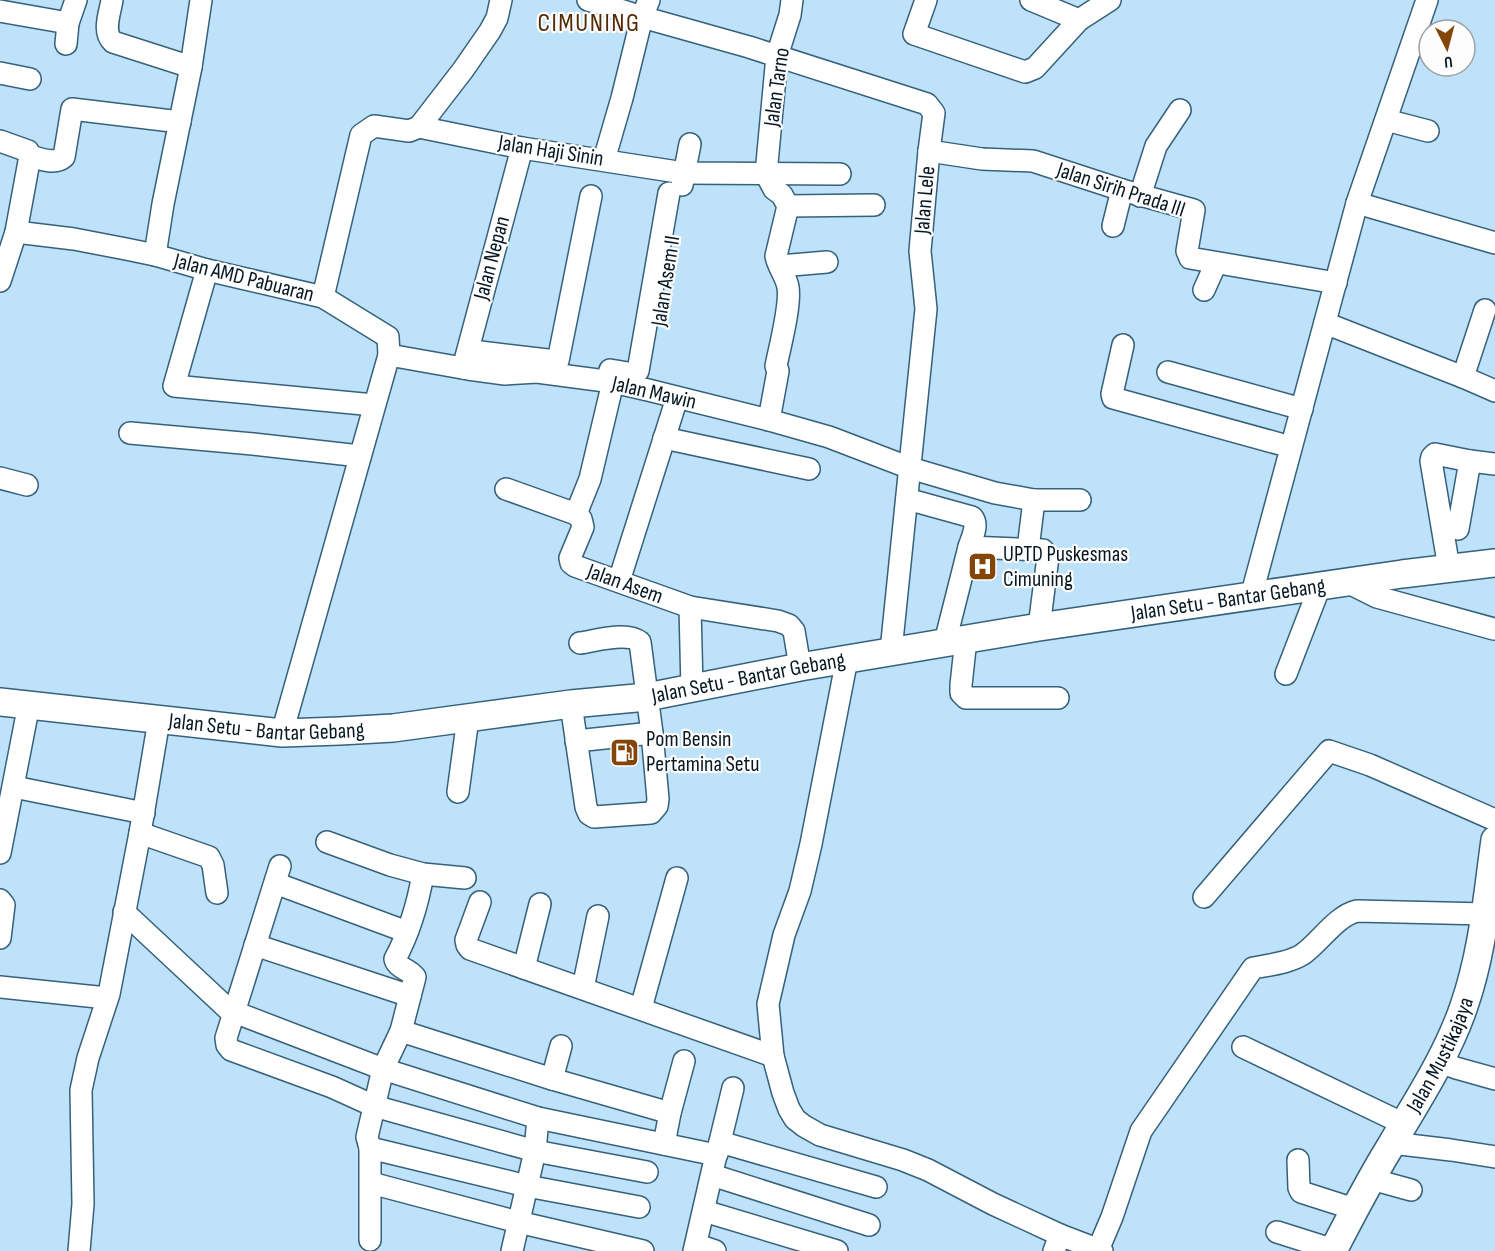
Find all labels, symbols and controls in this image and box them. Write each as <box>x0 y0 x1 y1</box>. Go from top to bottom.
district label: CIMUNING <box>538 8 640 39</box>
north arrow <box>1417 18 1477 78</box>
street label: Jalan Tarno <box>758 46 796 129</box>
text: U <box>1443 52 1454 71</box>
street label: Jalan Haji Sinin <box>496 129 605 173</box>
street label: Jalan Sirih Prada III <box>1052 156 1189 223</box>
street label: Jalan Lele <box>908 165 941 236</box>
street label: Jalan Nepan <box>468 213 516 304</box>
street label: Jalan Asem II <box>645 234 686 329</box>
street label: Jalan AMD Pabuaran <box>170 247 317 308</box>
street label: Jalan Mawin <box>608 370 699 416</box>
place label: UPTD Puskesmas Cimuning <box>1003 541 1128 593</box>
hospital icon: UPTD Puskesmas Cimuning <box>966 551 998 583</box>
street label: Jalan Asem <box>582 557 667 610</box>
street label: Jalan Setu - Bantar Gebang <box>1128 572 1327 627</box>
street label: Jalan Setu - Bantar Gebang <box>648 646 847 709</box>
street label: Jalan Setu - Bantar Gebang <box>166 707 365 747</box>
place label: Pom Bensin Pertamina Setu <box>646 726 759 778</box>
fuel station icon: Pom Bensin Pertamina Setu <box>609 736 641 768</box>
street label: Jalan Mustikajaya <box>1400 994 1480 1118</box>

